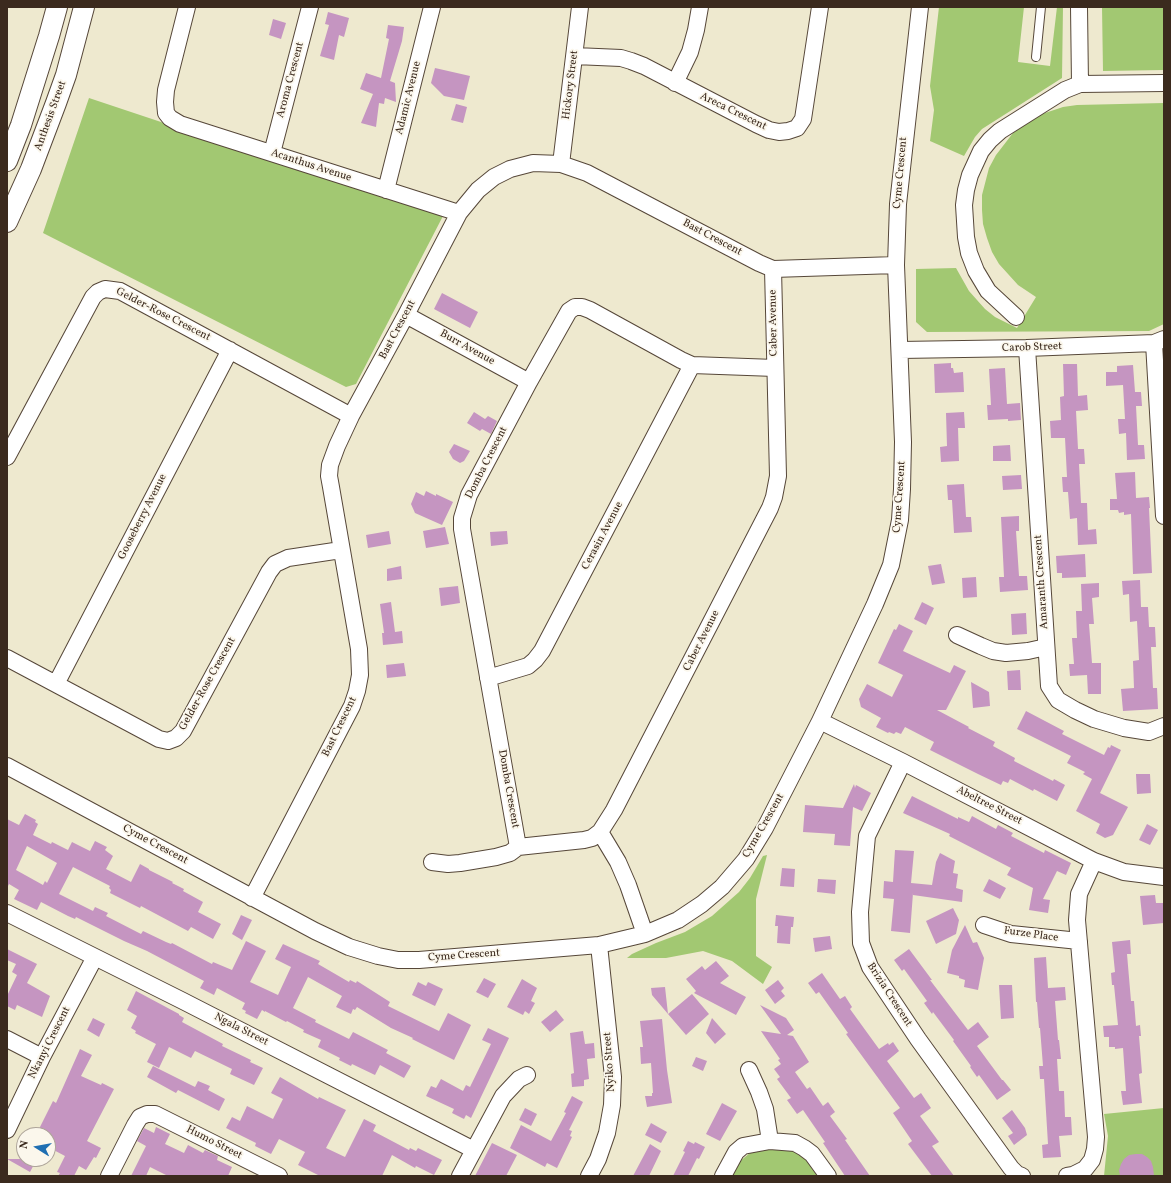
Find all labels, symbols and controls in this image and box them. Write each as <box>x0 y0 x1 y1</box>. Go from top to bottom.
street label: Aroma Crescent <box>275 41 307 119</box>
street label: Hickory Street <box>560 50 582 120</box>
street label: Adamic Avenue <box>393 60 425 136</box>
street label: Anthesis Street <box>32 79 70 153</box>
street label: Areca Crescent <box>698 90 768 134</box>
street label: Cyme Crescent <box>891 137 911 209</box>
street label: Acanthus Avenue <box>269 147 353 185</box>
street label: Bast Crescent <box>680 217 744 259</box>
street label: Gelder-Rose Crescent <box>113 285 213 345</box>
street label: Caber Avenue <box>767 290 781 356</box>
street label: Bast Crescent <box>377 298 419 362</box>
street label: Burr Avenue <box>437 328 497 368</box>
street label: Carob Street <box>1002 340 1062 356</box>
street label: Domba Crescent <box>463 425 511 501</box>
street label: Cyme Crescent <box>891 461 909 533</box>
street label: Gooseberry Avenue <box>116 472 170 562</box>
street label: Cerasin Avenue <box>580 500 626 572</box>
street label: Amaranth Crescent <box>1032 534 1052 630</box>
street label: Caber Avenue <box>681 608 723 674</box>
street label: Gelder-Rose Crescent <box>177 635 239 733</box>
street label: Bast Crescent <box>320 695 360 759</box>
street label: Domba Crescent <box>495 749 521 829</box>
street label: Abeltree Street <box>954 784 1024 828</box>
street label: Cyme Crescent <box>740 791 788 861</box>
street label: Cyme Crescent <box>120 822 190 868</box>
street label: Furze Place <box>1003 925 1059 945</box>
street label: Cyme Crescent <box>428 947 500 965</box>
street label: Brizia Crescent <box>863 961 915 1029</box>
street label: Nkanyi Crescent <box>26 1005 74 1081</box>
street label: Ngala Street <box>212 1011 270 1049</box>
street label: Nyiko Street <box>601 1032 619 1092</box>
street label: Humo Street <box>184 1123 244 1163</box>
north arrow <box>16 1127 56 1167</box>
text: N <box>17 1139 33 1150</box>

